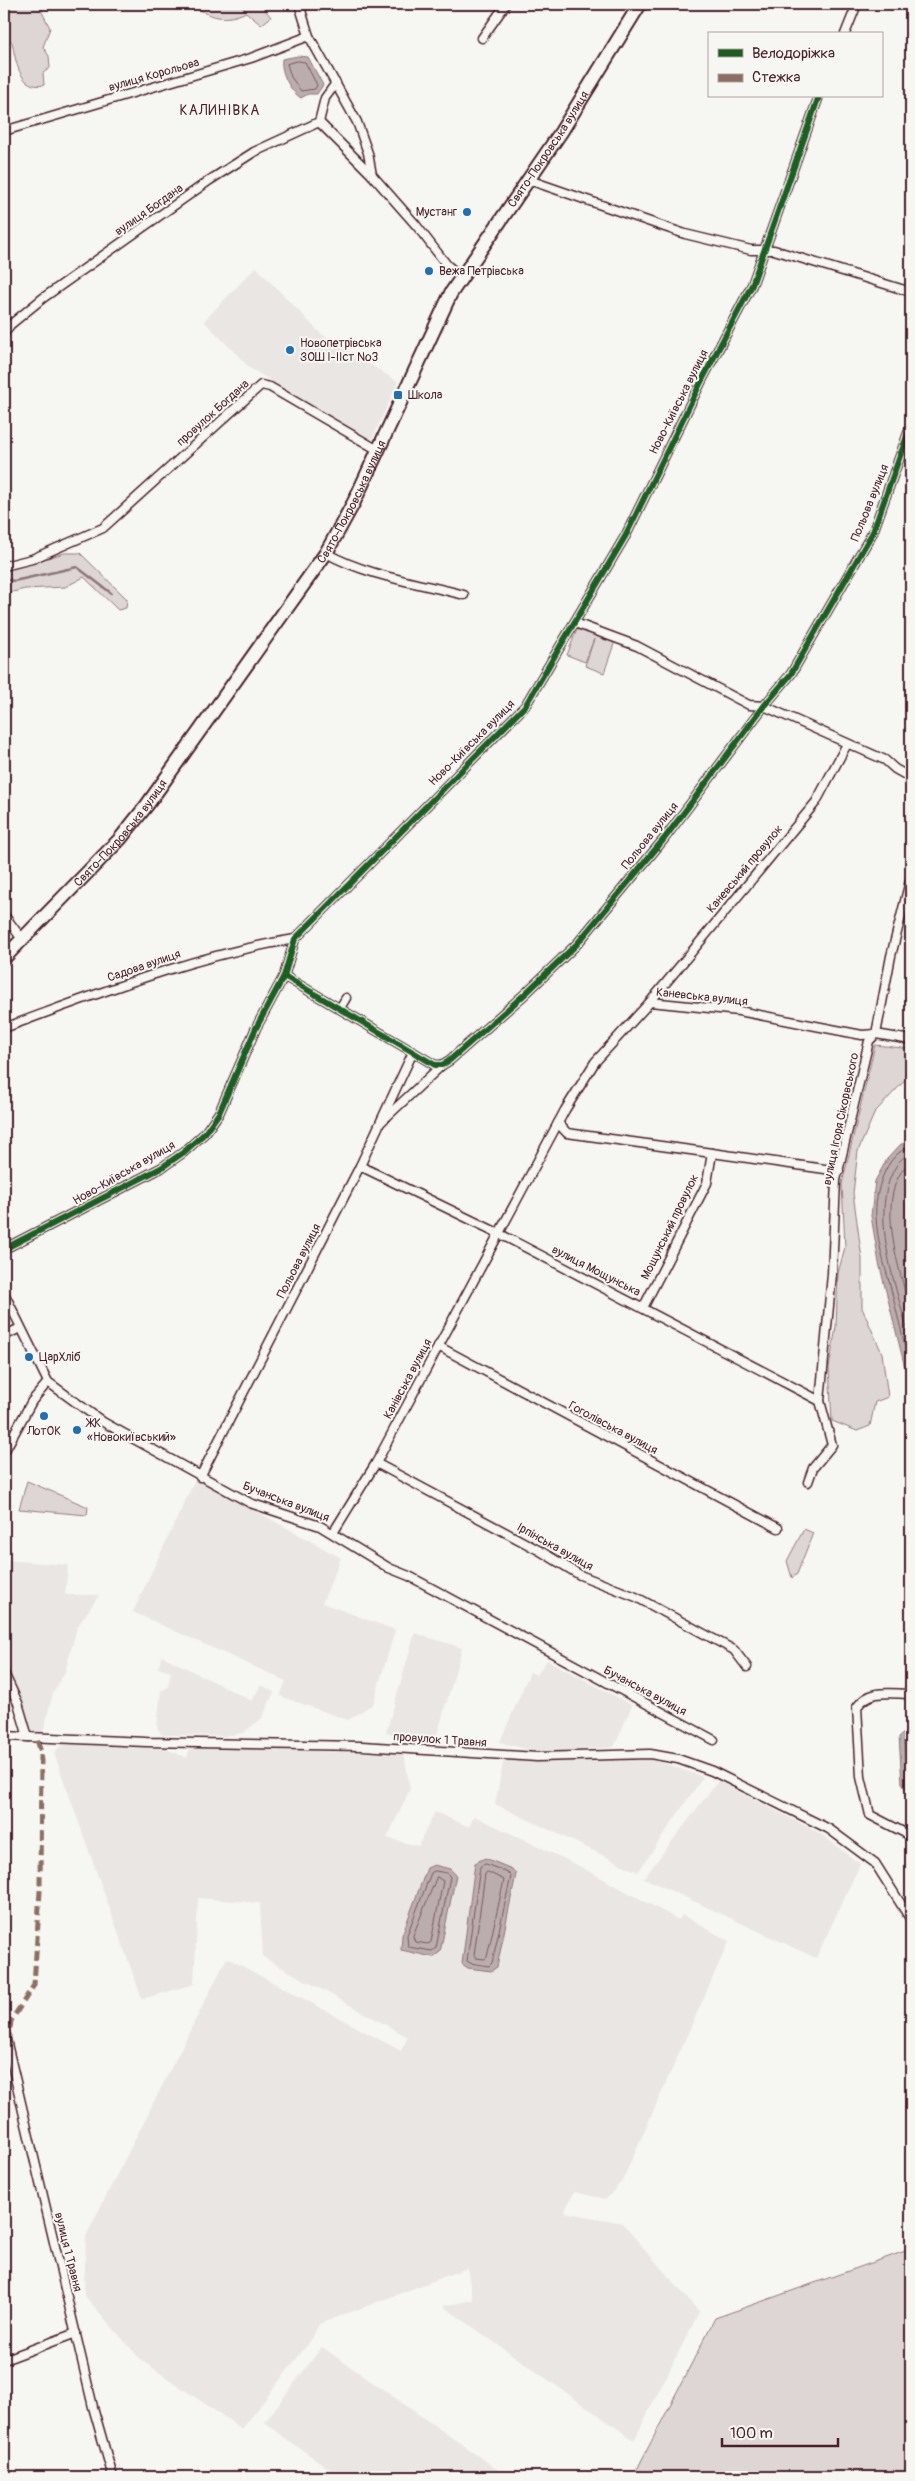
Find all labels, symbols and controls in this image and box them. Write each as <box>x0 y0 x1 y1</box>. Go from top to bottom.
legend <box>708 32 882 98</box>
text: Велодоріжка <box>752 44 835 63</box>
street label: вулиця Корольова <box>107 55 201 95</box>
text: Стежка <box>752 68 801 87</box>
street label: Свято-Покровська вулиця <box>504 88 592 210</box>
district label: КАЛИНІВКА <box>180 102 260 119</box>
street label: вулиця Богдана <box>112 181 186 239</box>
place label: Мустанг <box>416 205 457 220</box>
marker: Мустанг <box>461 206 473 218</box>
place label: Вежа Петрівська <box>439 264 524 279</box>
marker: Вежа Петрівська <box>423 265 435 277</box>
place label: Новопетрівська ЗОШ I-IIст №3 <box>300 336 382 365</box>
marker: Новопетрівська ЗОШ I-IIст №3 <box>284 344 296 356</box>
street label: Ново-Київська вулиця <box>646 347 712 457</box>
street label: провулок Богдана <box>174 376 253 449</box>
place label: Школа <box>408 388 443 403</box>
marker: Школа <box>392 389 404 401</box>
street label: Свято-Покровська вулиця <box>314 437 389 566</box>
street label: Польова вулиця <box>848 462 892 544</box>
street label: Ново-Київська вулиця <box>426 697 518 789</box>
street label: Свято-Покровська вулиця <box>70 776 170 890</box>
street label: Польова вулиця <box>618 799 682 873</box>
street label: Каневський провулок <box>704 822 786 916</box>
street label: Садова вулиця <box>105 946 183 986</box>
street label: Каневська вулиця <box>655 985 749 1009</box>
street label: вулиця Ігоря Сікорвського <box>820 1051 862 1186</box>
street label: Ново-Київська вулиця <box>70 1137 178 1208</box>
street label: Мощунський провулок <box>638 1172 702 1282</box>
street label: Польова вулиця <box>274 1221 324 1301</box>
street label: вулиця Мощунська <box>549 1242 643 1300</box>
street label: Канівська вулиця <box>381 1336 436 1422</box>
place label: ЦарХліб <box>39 1350 81 1365</box>
marker: ЦарХліб <box>23 1351 35 1363</box>
street label: Гоголівська вулиця <box>566 1398 661 1458</box>
marker: ЛотОК <box>38 1410 50 1422</box>
place label: ЖК «Новокиївський» <box>85 1416 176 1445</box>
place label: ЛотОК <box>26 1424 61 1439</box>
marker: ЖК «Новокиївський» <box>71 1424 83 1436</box>
street label: Бучанська вулиця <box>240 1479 332 1526</box>
street label: Ірпінська вулиця <box>514 1520 596 1574</box>
street label: Бучанська вулиця <box>601 1663 689 1719</box>
street label: провулок 1 Травня <box>393 1729 488 1751</box>
street label: вулиця 1 Травня <box>51 2211 85 2294</box>
scale bar <box>722 2416 839 2448</box>
text: 100 m <box>730 2424 773 2443</box>

